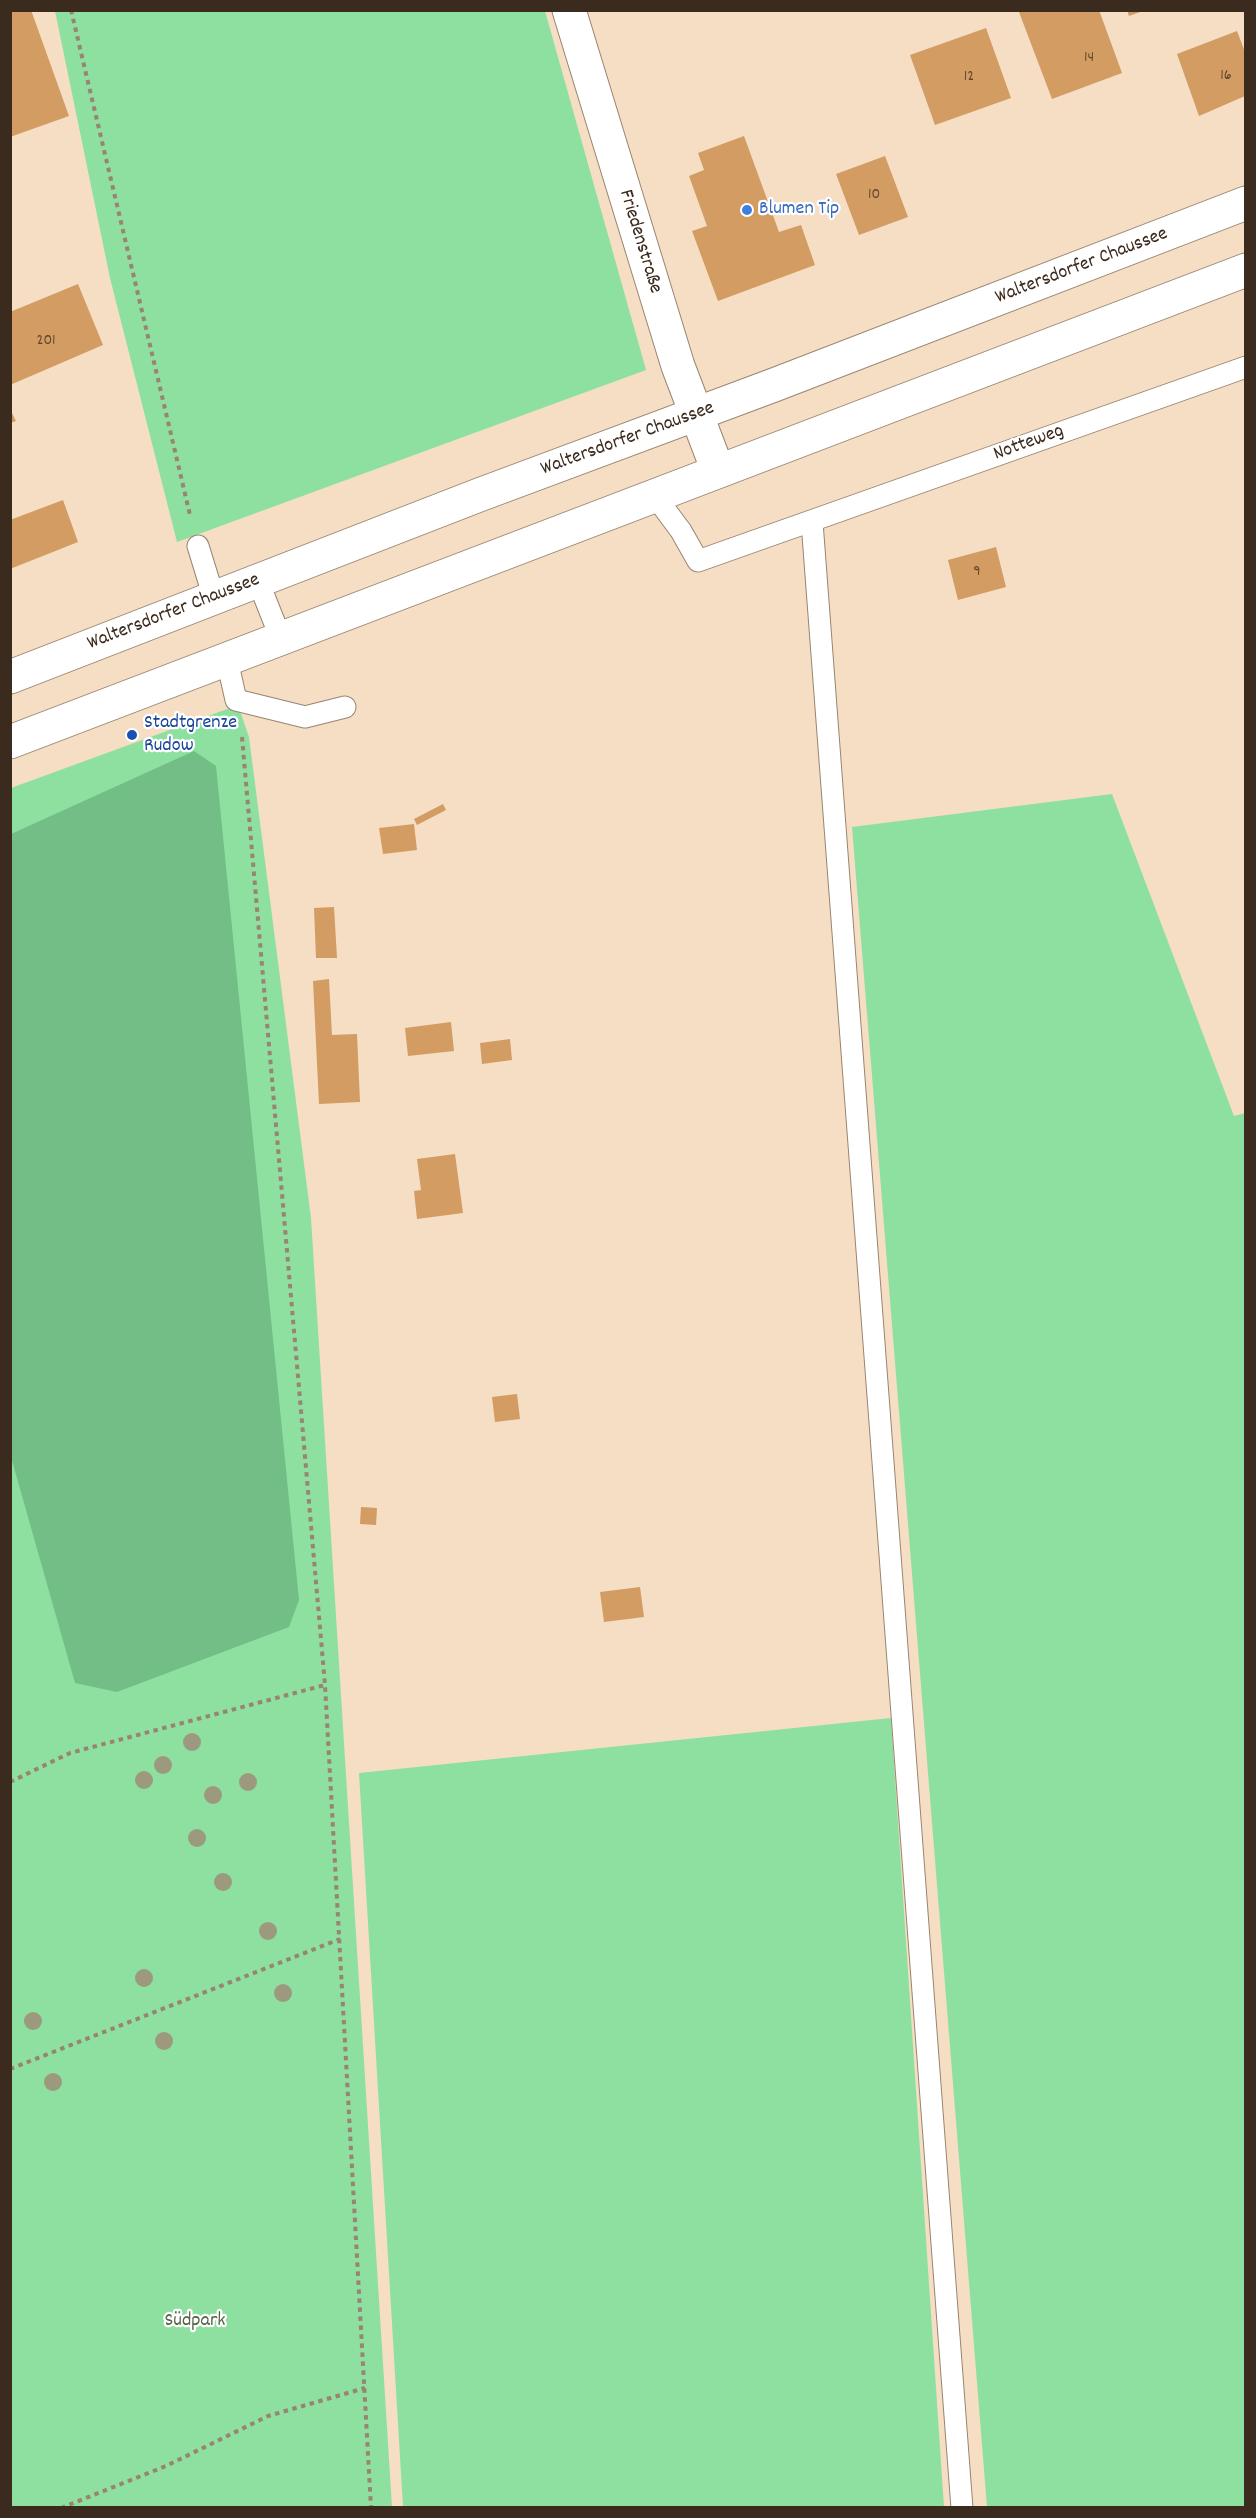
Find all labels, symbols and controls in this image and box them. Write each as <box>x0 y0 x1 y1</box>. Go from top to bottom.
house number: 14 <box>1084 49 1094 69</box>
house number: 16 <box>1220 67 1232 87</box>
house number: 12 <box>964 68 974 88</box>
house number: 10 <box>868 186 880 206</box>
street label: Friedenstraße <box>612 187 666 297</box>
place label: Blumen Tip <box>759 198 839 222</box>
marker: Blumen Tip <box>740 203 754 217</box>
street label: Waltersdorfer Chaussee <box>992 223 1172 311</box>
house number: 201 <box>36 332 56 352</box>
street label: Waltersdorfer Chaussee <box>538 397 718 483</box>
street label: Notteweg <box>991 420 1067 468</box>
house number: 9 <box>973 563 981 583</box>
street label: Waltersdorfer Chaussee <box>84 569 264 657</box>
place label: Stadtgrenze Rudow <box>144 712 237 759</box>
marker: Stadtgrenze Rudow <box>125 728 139 742</box>
park label: Südpark <box>164 2310 226 2334</box>

